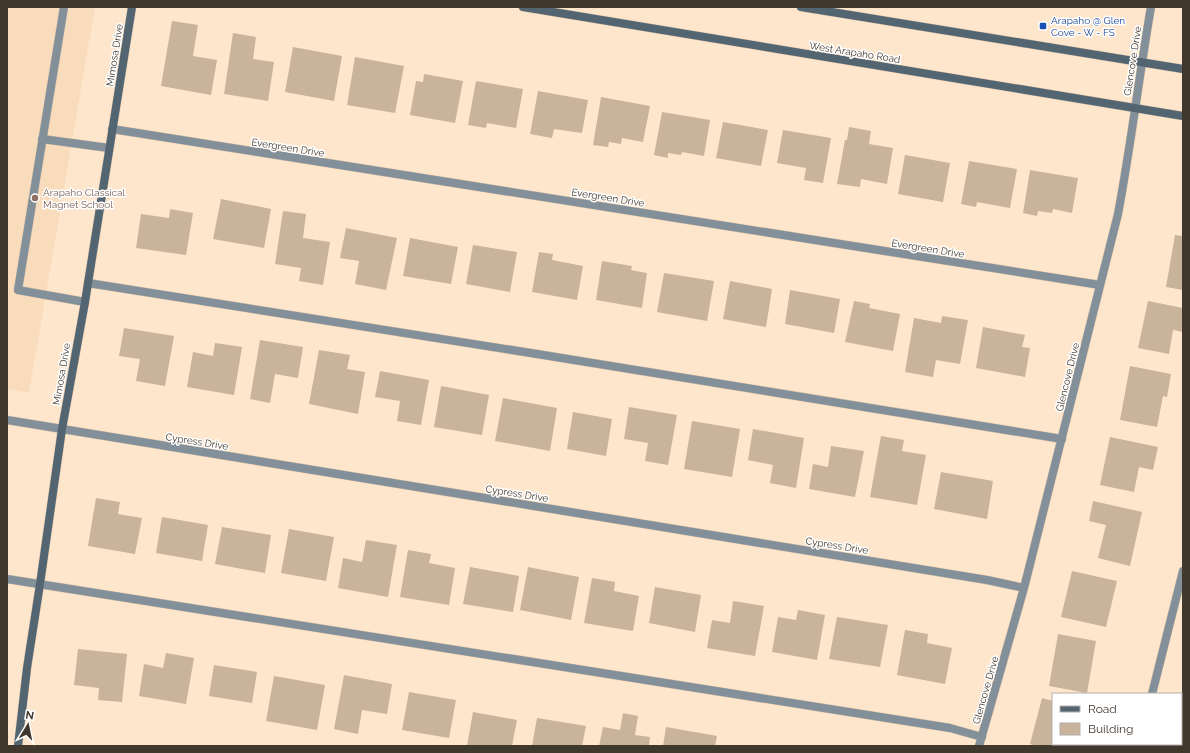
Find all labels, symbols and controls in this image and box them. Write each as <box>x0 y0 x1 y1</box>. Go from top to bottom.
place label: Arapaho @ Glen Cove - W - FS <box>1051 15 1125 38</box>
marker: Arapaho @ Glen Cove - W - FS <box>1038 21 1048 31</box>
street label: Mimosa Drive <box>104 23 125 87</box>
street label: Glencove Drive <box>1122 25 1143 97</box>
street label: West Arapaho Road <box>809 40 901 65</box>
street label: Evergreen Drive <box>251 136 325 159</box>
street label: Evergreen Drive <box>571 186 645 209</box>
place label: Arapaho Classical Magnet School <box>43 187 125 210</box>
marker: Arapaho Classical Magnet School <box>30 193 40 203</box>
street label: Evergreen Drive <box>891 237 965 260</box>
street label: Mimosa Drive <box>51 342 72 406</box>
street label: Glencove Drive <box>1054 342 1081 413</box>
street label: Cypress Drive <box>165 431 229 452</box>
street label: Cypress Drive <box>485 483 549 504</box>
street label: Cypress Drive <box>805 535 869 556</box>
street label: Glencove Drive <box>971 655 1000 725</box>
legend <box>1052 693 1182 745</box>
text: Road <box>1088 702 1117 716</box>
north arrow <box>8 705 48 745</box>
text: N <box>24 709 35 723</box>
text: Building <box>1088 722 1134 736</box>

